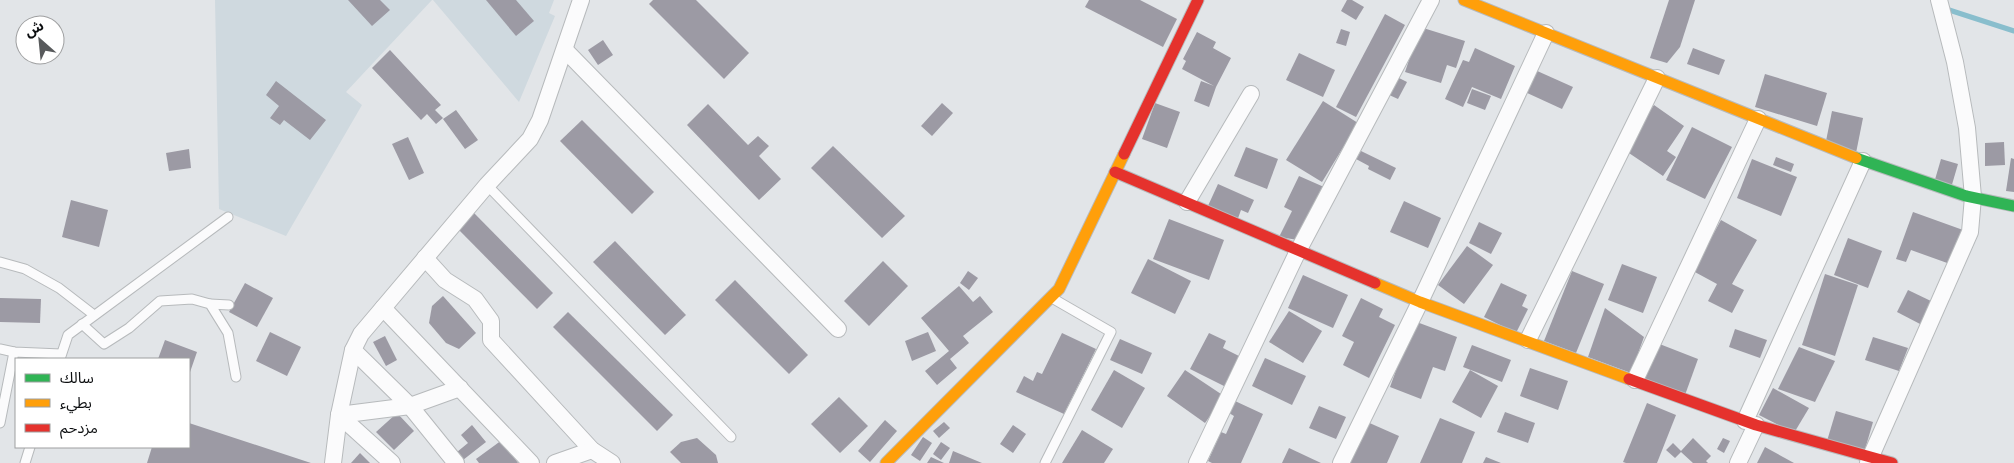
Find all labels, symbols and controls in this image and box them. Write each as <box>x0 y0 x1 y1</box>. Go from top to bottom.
north arrow <box>15 15 65 65</box>
text: ش <box>21 16 46 40</box>
legend <box>15 358 190 448</box>
text: سالك <box>60 368 94 386</box>
text: بطيء <box>60 393 92 414</box>
text: مزدحم <box>60 418 98 439</box>

